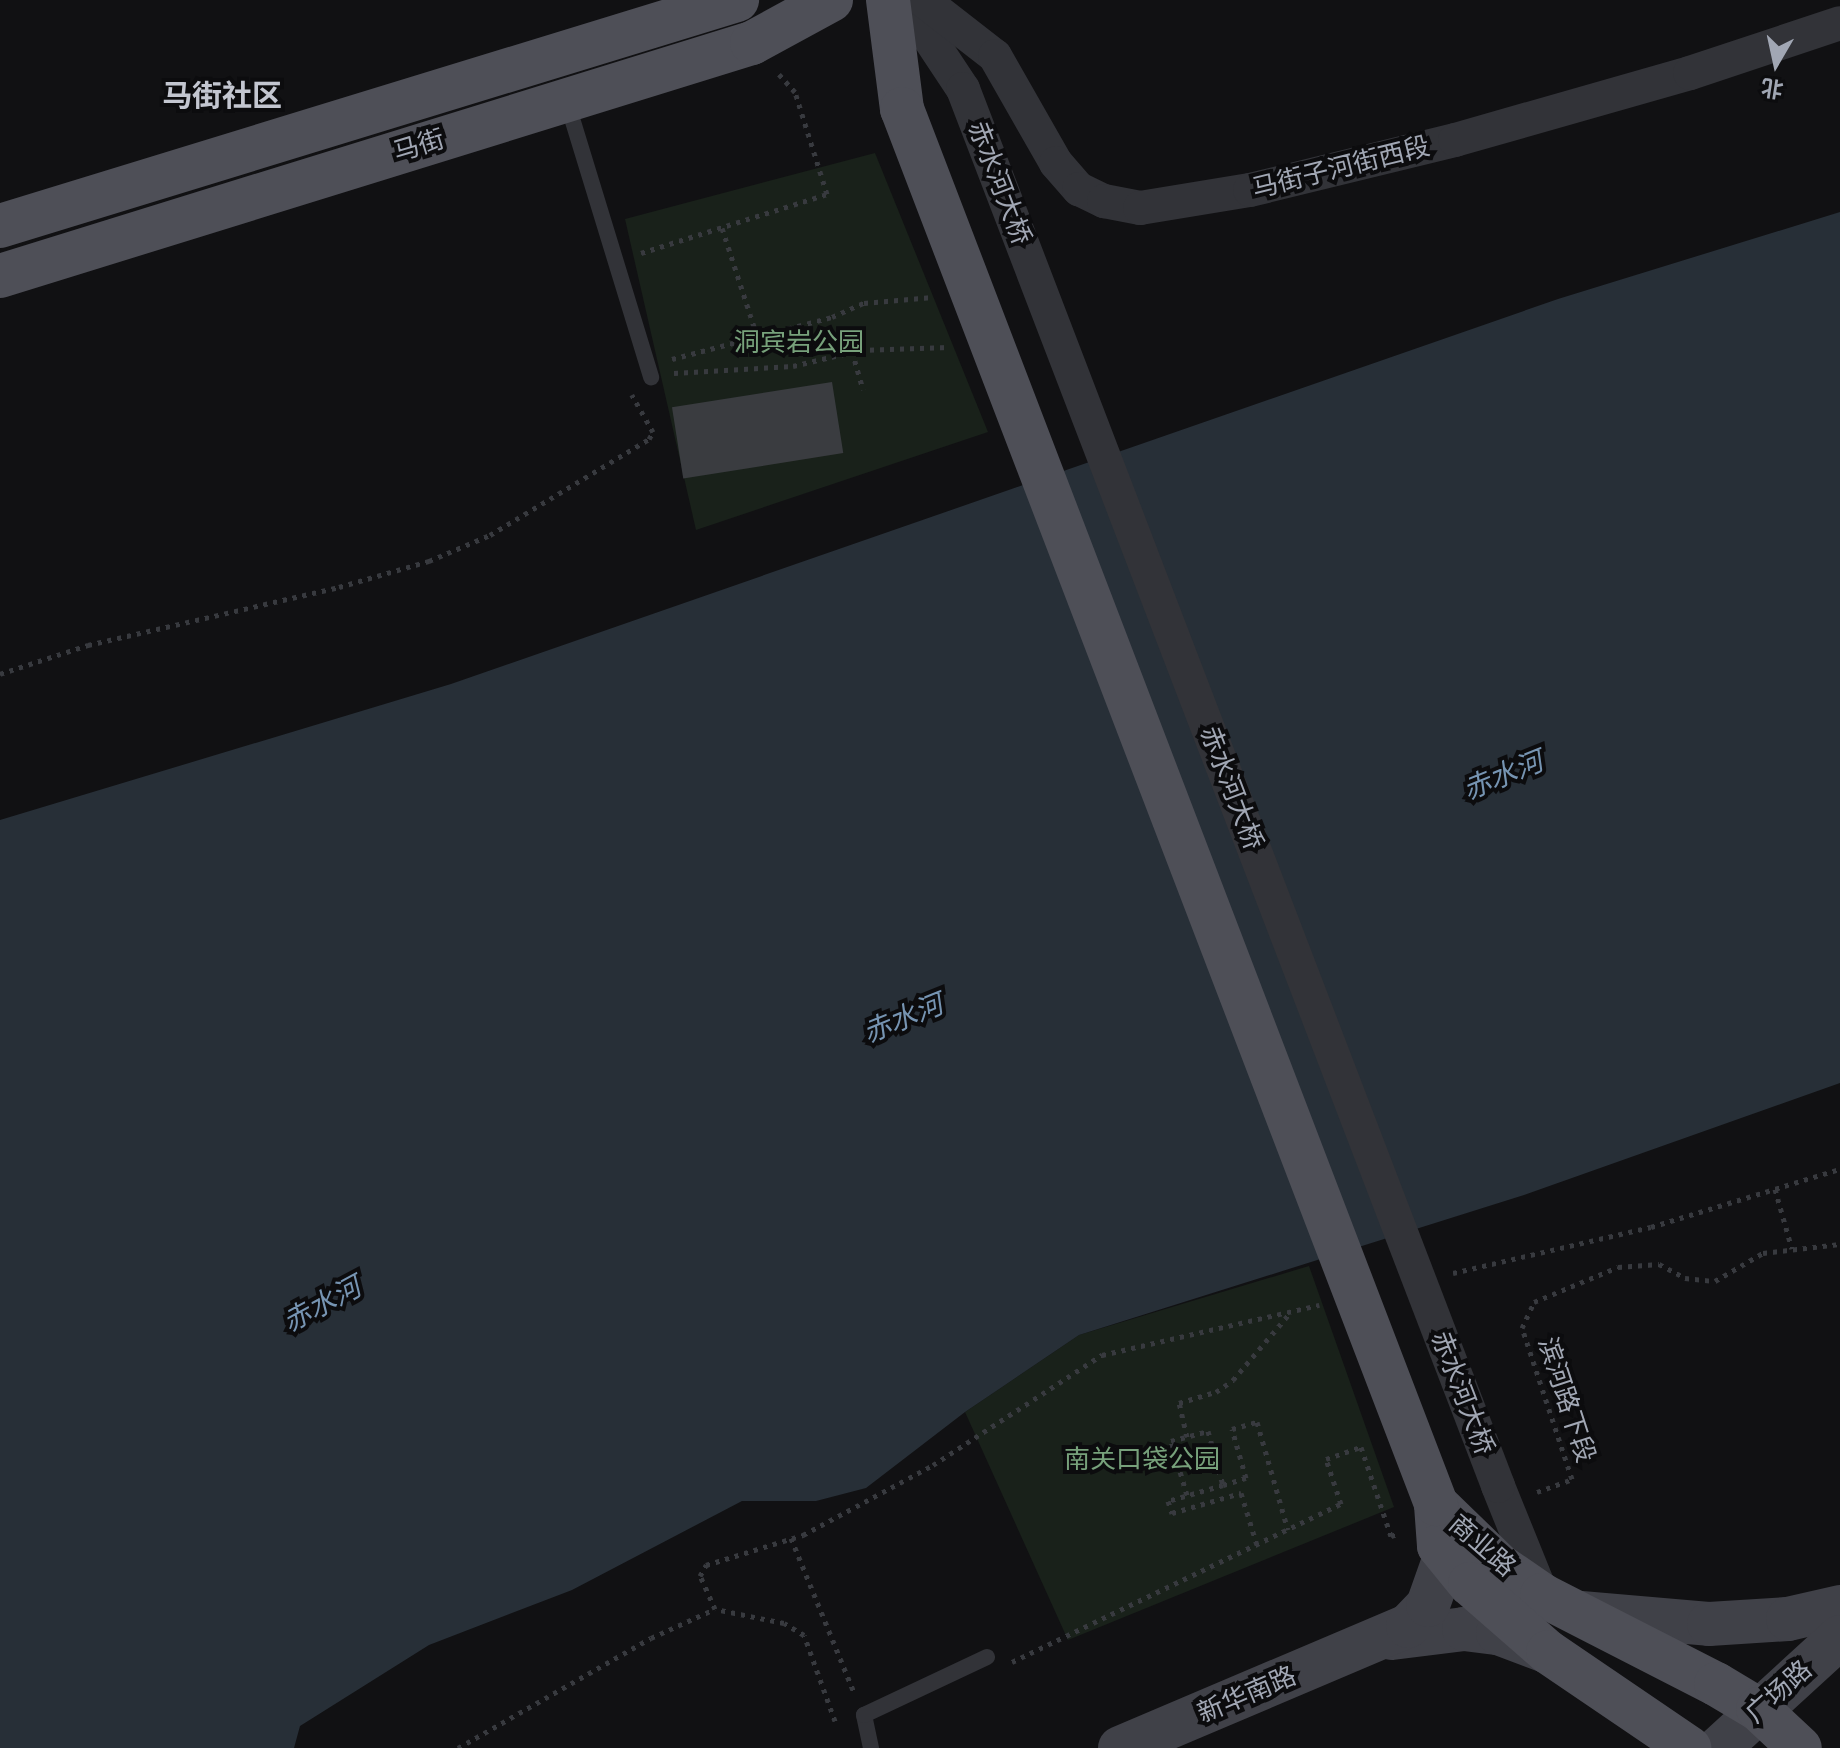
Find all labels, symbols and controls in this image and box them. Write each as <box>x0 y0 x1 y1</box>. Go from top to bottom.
north arrow <box>1736 24 1816 104</box>
text: 北 <box>1759 73 1785 103</box>
district label: 马街社区 <box>162 78 282 114</box>
street label: 赤水河大桥 <box>961 117 1037 249</box>
street label: 马街 <box>390 123 448 169</box>
street label: 马街子河街西段 <box>1249 131 1433 205</box>
park label: 洞宾岩公园 <box>734 327 864 359</box>
street label: 赤水河大桥 <box>1193 722 1269 854</box>
water label: 赤水河 <box>1458 745 1548 807</box>
water label: 赤水河 <box>858 988 948 1050</box>
water label: 赤水河 <box>277 1270 367 1340</box>
street label: 赤水河大桥 <box>1424 1327 1500 1459</box>
street label: 滨河路下段 <box>1531 1333 1601 1467</box>
park label: 南关口袋公园 <box>1064 1444 1220 1476</box>
street label: 商业路 <box>1442 1509 1522 1583</box>
street label: 广场路 <box>1740 1654 1818 1730</box>
street label: 新华南路 <box>1193 1660 1301 1730</box>

